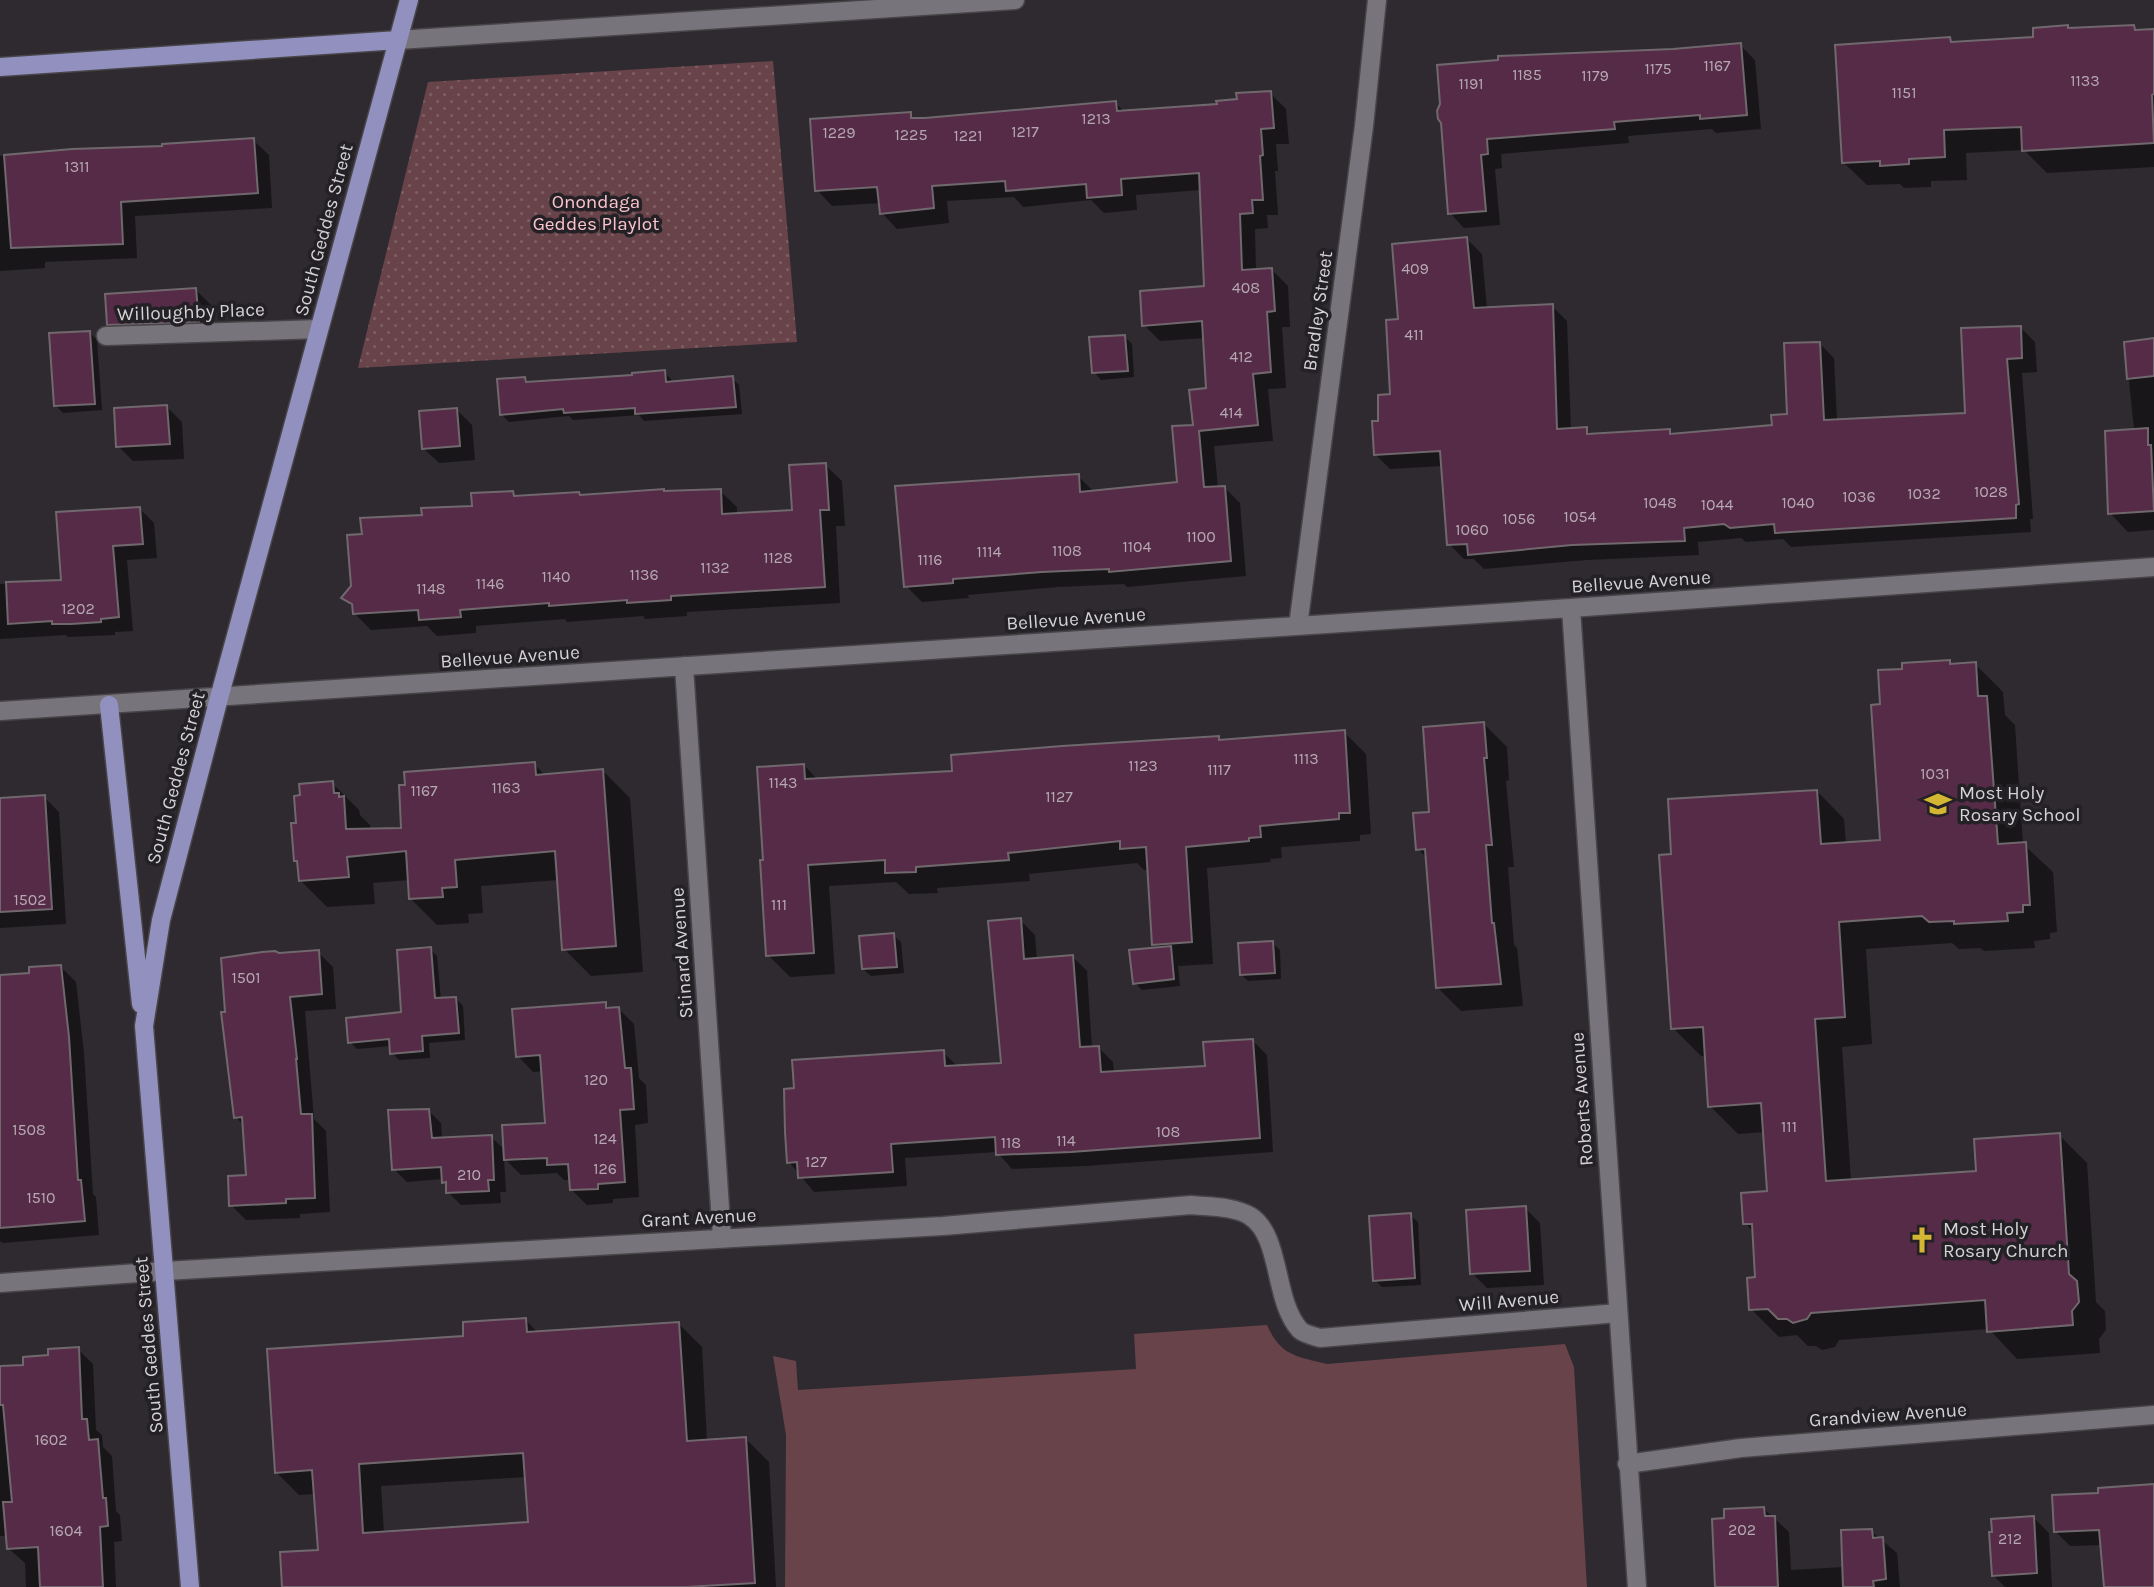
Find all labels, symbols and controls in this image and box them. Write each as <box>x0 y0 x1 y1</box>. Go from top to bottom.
house number: 1167 <box>1703 56 1731 75</box>
house number: 1175 <box>1644 59 1672 78</box>
house number: 1185 <box>1512 65 1542 84</box>
house number: 1179 <box>1581 66 1609 85</box>
house number: 1133 <box>2070 71 2100 90</box>
house number: 1191 <box>1458 74 1484 93</box>
house number: 1151 <box>1892 83 1916 102</box>
house number: 1213 <box>1081 109 1111 128</box>
house number: 1217 <box>1011 122 1039 141</box>
house number: 1229 <box>822 123 856 142</box>
house number: 1225 <box>895 125 927 144</box>
house number: 1221 <box>953 126 983 145</box>
street label: South Geddes Street <box>290 141 358 319</box>
house number: 1311 <box>64 157 90 176</box>
park label: Onondaga Geddes Playlot <box>533 191 659 235</box>
street label: Bradley Street <box>1299 250 1337 372</box>
house number: 409 <box>1401 259 1429 278</box>
house number: 408 <box>1232 278 1260 297</box>
street label: Willoughby Place <box>117 298 265 326</box>
house number: 411 <box>1404 325 1424 344</box>
house number: 412 <box>1229 347 1253 366</box>
house number: 414 <box>1219 403 1243 422</box>
house number: 1028 <box>1974 482 2008 501</box>
house number: 1032 <box>1907 484 1941 503</box>
house number: 1036 <box>1842 487 1876 506</box>
house number: 1048 <box>1643 493 1677 512</box>
house number: 1040 <box>1781 493 1815 512</box>
house number: 1044 <box>1701 495 1733 514</box>
house number: 1054 <box>1564 507 1596 526</box>
house number: 1056 <box>1503 509 1535 528</box>
house number: 1060 <box>1455 520 1489 539</box>
house number: 1100 <box>1186 527 1216 546</box>
house number: 1104 <box>1122 537 1152 556</box>
house number: 1108 <box>1052 541 1082 560</box>
house number: 1114 <box>977 542 1001 561</box>
house number: 1128 <box>763 548 793 567</box>
house number: 1116 <box>917 550 943 569</box>
house number: 1132 <box>700 558 730 577</box>
house number: 1136 <box>629 565 659 584</box>
street label: Bellevue Avenue <box>1570 566 1712 598</box>
house number: 1140 <box>541 567 571 586</box>
house number: 1146 <box>476 574 504 593</box>
house number: 1148 <box>416 579 446 598</box>
house number: 1202 <box>61 599 95 618</box>
street label: Bellevue Avenue <box>1005 603 1147 635</box>
street label: Bellevue Avenue <box>439 641 581 673</box>
street label: South Geddes Street <box>142 689 210 867</box>
house number: 1113 <box>1293 749 1319 768</box>
house number: 1123 <box>1128 756 1158 775</box>
house number: 1117 <box>1207 760 1231 779</box>
house number: 1031 <box>1920 764 1950 783</box>
house number: 1143 <box>769 773 797 792</box>
house number: 1163 <box>491 778 521 797</box>
house number: 1167 <box>410 781 438 800</box>
place label: Most Holy Rosary School <box>1959 782 2081 826</box>
house number: 1127 <box>1045 787 1073 806</box>
school or university icon: Most Holy Rosary School <box>1923 789 1953 819</box>
street label: Stinard Avenue <box>666 887 698 1019</box>
house number: 1502 <box>13 890 47 909</box>
house number: 111 <box>771 895 787 914</box>
house number: 1501 <box>231 968 261 987</box>
street label: Roberts Avenue <box>1566 1031 1598 1167</box>
house number: 120 <box>584 1070 608 1089</box>
house number: 111 <box>1781 1117 1797 1136</box>
house number: 1508 <box>12 1120 46 1139</box>
house number: 108 <box>1156 1122 1180 1141</box>
house number: 124 <box>593 1129 617 1148</box>
house number: 114 <box>1056 1131 1076 1150</box>
house number: 118 <box>1001 1133 1021 1152</box>
house number: 127 <box>805 1152 828 1171</box>
house number: 126 <box>593 1159 617 1178</box>
house number: 210 <box>457 1165 481 1184</box>
house number: 1510 <box>26 1188 56 1207</box>
street label: Grant Avenue <box>641 1204 757 1232</box>
place label: Most Holy Rosary Church <box>1943 1218 2068 1262</box>
church icon: Most Holy Rosary Church <box>1907 1225 1937 1255</box>
street label: South Geddes Street <box>130 1256 168 1434</box>
street label: Will Avenue <box>1458 1286 1560 1316</box>
street label: Grandview Avenue <box>1808 1399 1968 1431</box>
house number: 1602 <box>34 1430 68 1449</box>
house number: 202 <box>1728 1520 1756 1539</box>
house number: 1604 <box>50 1521 82 1540</box>
house number: 212 <box>1998 1529 2022 1548</box>

